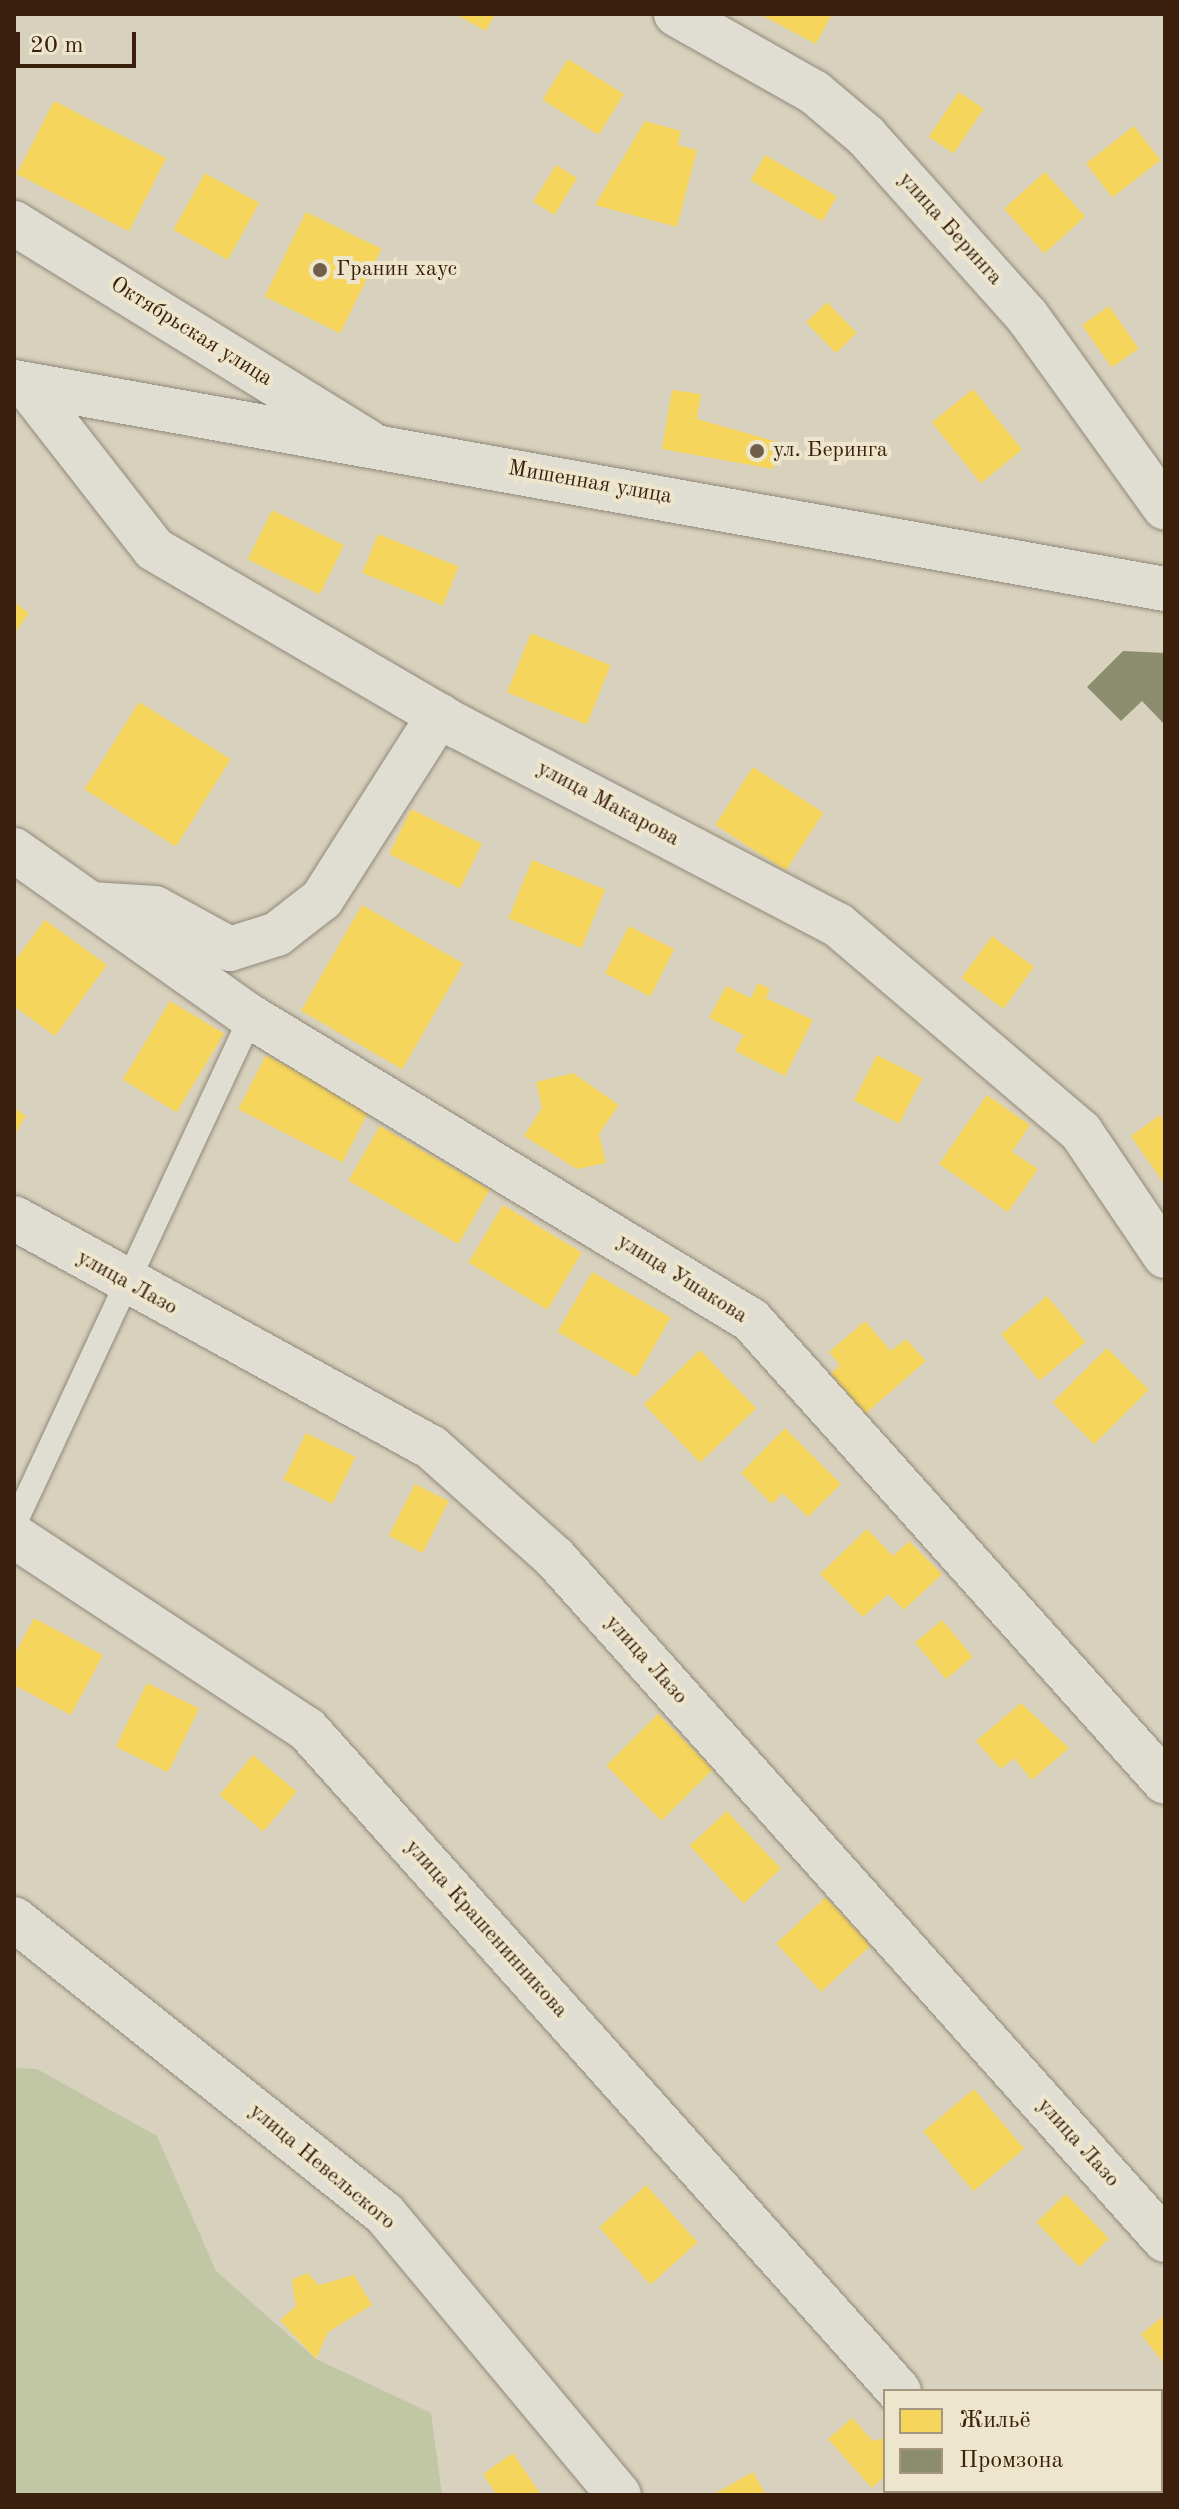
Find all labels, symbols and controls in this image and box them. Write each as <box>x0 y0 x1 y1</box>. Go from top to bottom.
scale bar <box>20 16 140 66</box>
text: 20 m <box>30 34 84 58</box>
street label: улица Беринга <box>892 167 1008 291</box>
place label: Гранин хаус <box>336 257 457 283</box>
marker: Гранин хаус <box>311 261 329 279</box>
street label: Октябрьская улица <box>105 271 277 393</box>
place label: ул. Беринга <box>773 438 888 464</box>
marker: ул. Беринга <box>748 442 766 460</box>
street label: Мишенная улица <box>506 456 674 510</box>
street label: улица Макарова <box>532 755 684 853</box>
street label: улица Ушакова <box>612 1228 752 1330</box>
street label: улица Лазо <box>72 1245 182 1321</box>
street label: улица Лазо <box>599 1610 693 1710</box>
street label: улица Крашенинникова <box>399 1834 573 2024</box>
street label: улица Лазо <box>1031 2093 1125 2193</box>
street label: улица Невельского <box>243 2098 401 2236</box>
legend <box>883 2389 1163 2493</box>
text: Жильё <box>959 2409 1030 2433</box>
text: Промзона <box>959 2449 1063 2473</box>

